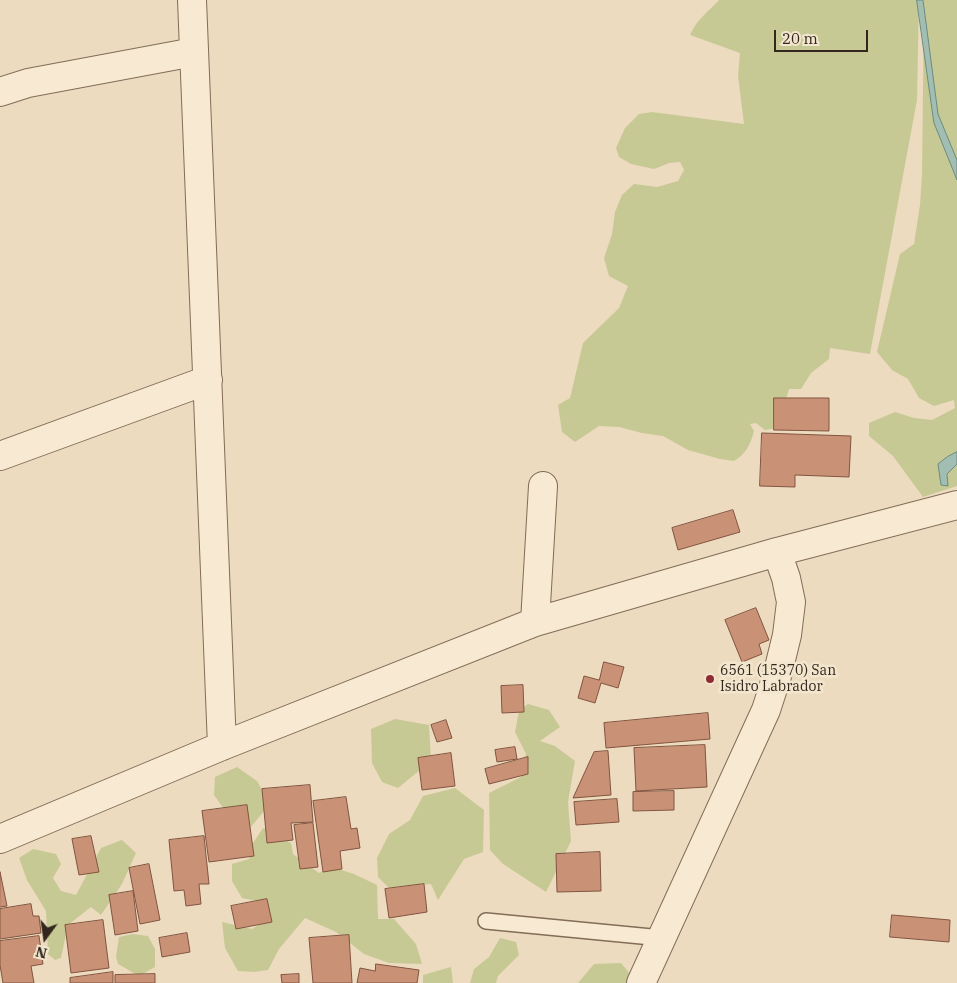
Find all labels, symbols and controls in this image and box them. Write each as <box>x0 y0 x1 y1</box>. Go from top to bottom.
scale bar <box>777 20 871 52</box>
text: 20 m <box>782 29 818 48</box>
place label: 6561 (15370) San Isidro Labrador <box>720 663 836 696</box>
marker: 6561 (15370) San Isidro Labrador <box>704 673 716 685</box>
north arrow <box>20 913 70 963</box>
text: N <box>34 942 49 963</box>

